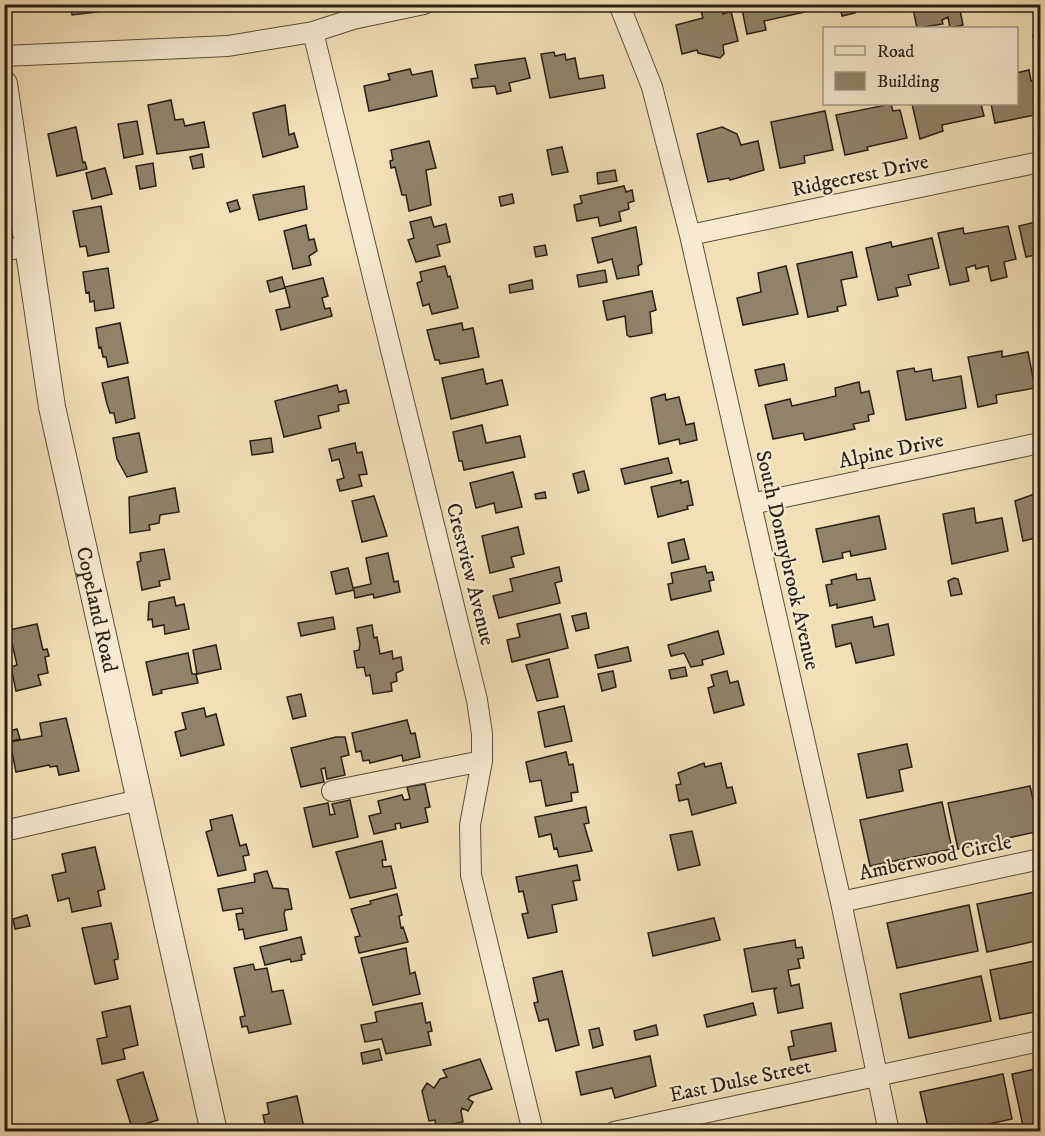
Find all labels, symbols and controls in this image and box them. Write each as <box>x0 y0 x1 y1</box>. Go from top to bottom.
legend <box>823 27 1018 105</box>
text: Road <box>877 41 914 63</box>
text: Building <box>877 71 939 93</box>
street label: Ridgecrest Drive <box>789 149 931 203</box>
street label: Alpine Drive <box>836 427 946 475</box>
street label: South Donnybrook Avenue <box>749 448 825 673</box>
street label: Crestview Avenue <box>440 500 500 648</box>
street label: Copeland Road <box>70 544 123 676</box>
street label: Amberwood Circle <box>856 829 1014 887</box>
street label: East Dulse Street <box>667 1053 814 1109</box>

